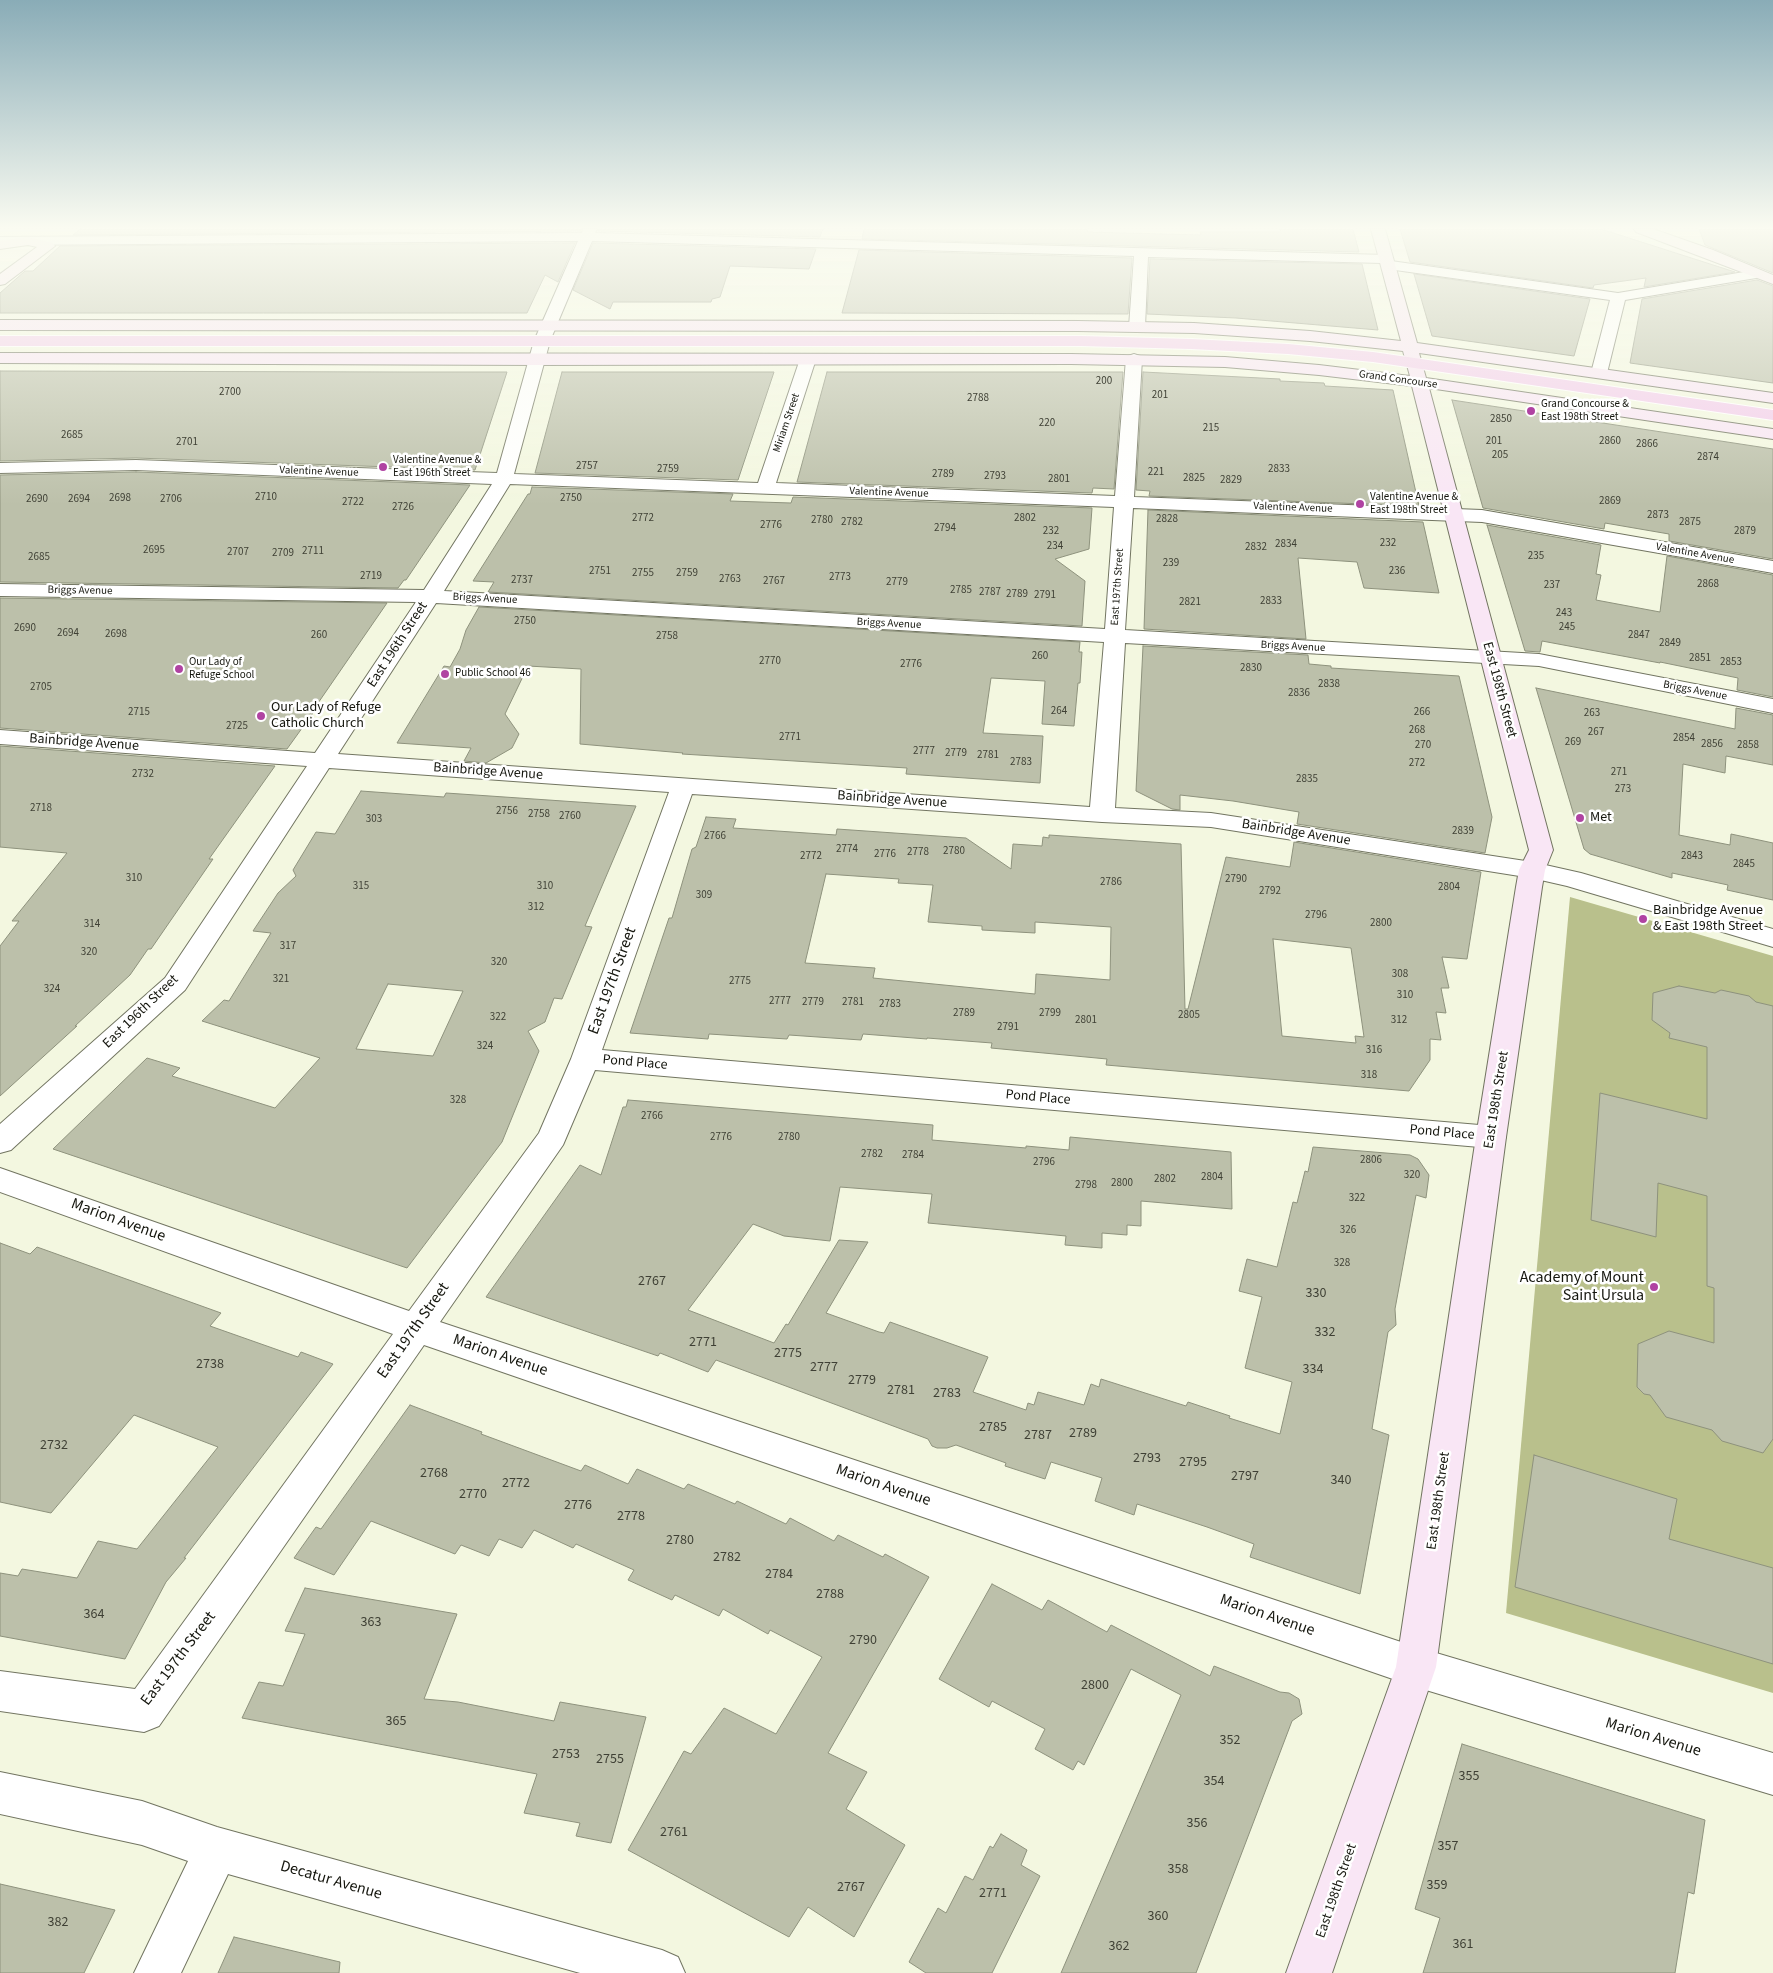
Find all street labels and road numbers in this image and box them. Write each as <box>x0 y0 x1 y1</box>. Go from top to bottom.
street label: Grand Concourse <box>1358 368 1438 392</box>
street label: Miriam Street <box>771 392 803 454</box>
street label: Valentine Avenue <box>279 464 359 480</box>
street label: Valentine Avenue <box>849 485 929 501</box>
street label: Valentine Avenue <box>1253 500 1333 516</box>
street label: Valentine Avenue <box>1655 541 1735 567</box>
street label: East 197th Street <box>1109 548 1127 626</box>
street label: Briggs Avenue <box>47 584 113 598</box>
street label: Briggs Avenue <box>452 591 518 607</box>
street label: East 196th Street <box>364 599 432 691</box>
street label: Briggs Avenue <box>856 616 922 632</box>
street label: Briggs Avenue <box>1260 639 1326 655</box>
street label: East 198th Street <box>1478 640 1520 740</box>
street label: Briggs Avenue <box>1662 678 1728 704</box>
street label: Bainbridge Avenue <box>29 731 139 755</box>
street label: Bainbridge Avenue <box>433 760 543 784</box>
street label: Bainbridge Avenue <box>837 788 947 812</box>
street label: Bainbridge Avenue <box>1240 816 1352 850</box>
street label: East 197th Street <box>585 925 641 1037</box>
street label: East 196th Street <box>100 972 182 1052</box>
street label: East 198th Street <box>1481 1050 1513 1150</box>
street label: Pond Place <box>602 1052 668 1074</box>
street label: Pond Place <box>1005 1087 1071 1109</box>
street label: Pond Place <box>1409 1122 1475 1144</box>
street label: Marion Avenue <box>68 1195 168 1247</box>
street label: East 197th Street <box>374 1279 454 1383</box>
street label: Marion Avenue <box>450 1331 550 1381</box>
street label: East 198th Street <box>1424 1451 1454 1551</box>
street label: Marion Avenue <box>833 1461 933 1511</box>
street label: Marion Avenue <box>1217 1591 1317 1641</box>
street label: East 197th Street <box>137 1608 221 1710</box>
street label: Marion Avenue <box>1603 1714 1703 1762</box>
street label: East 198th Street <box>1313 1842 1361 1940</box>
street label: Decatur Avenue <box>278 1857 384 1905</box>

